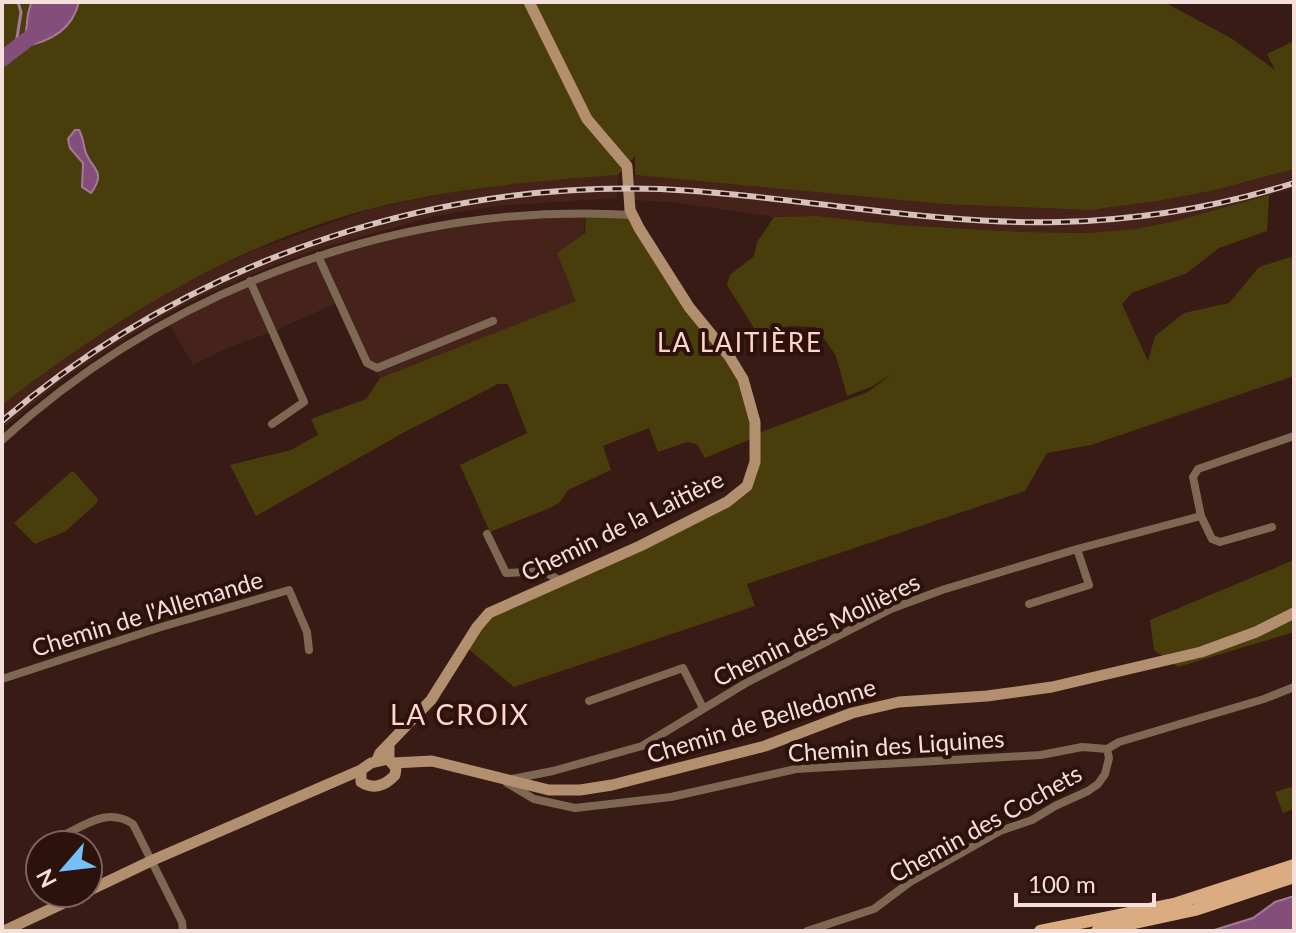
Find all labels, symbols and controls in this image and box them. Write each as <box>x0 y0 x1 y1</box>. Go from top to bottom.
district label: LA LAITIÈRE <box>657 326 823 358</box>
street label: Chemin de la Laitière <box>516 463 728 587</box>
street label: Chemin de l'Allemande <box>28 564 266 662</box>
street label: Chemin des Mollières <box>708 566 924 692</box>
street label: Chemin de Belledonne <box>643 671 879 769</box>
district label: LA CROIX <box>390 697 530 731</box>
street label: Chemin des Liquines <box>787 723 1005 767</box>
street label: Chemin des Cochets <box>884 758 1086 888</box>
north arrow <box>24 829 104 909</box>
scale bar <box>1016 857 1154 907</box>
text: N <box>30 865 62 892</box>
text: 100 m <box>1028 869 1096 898</box>

